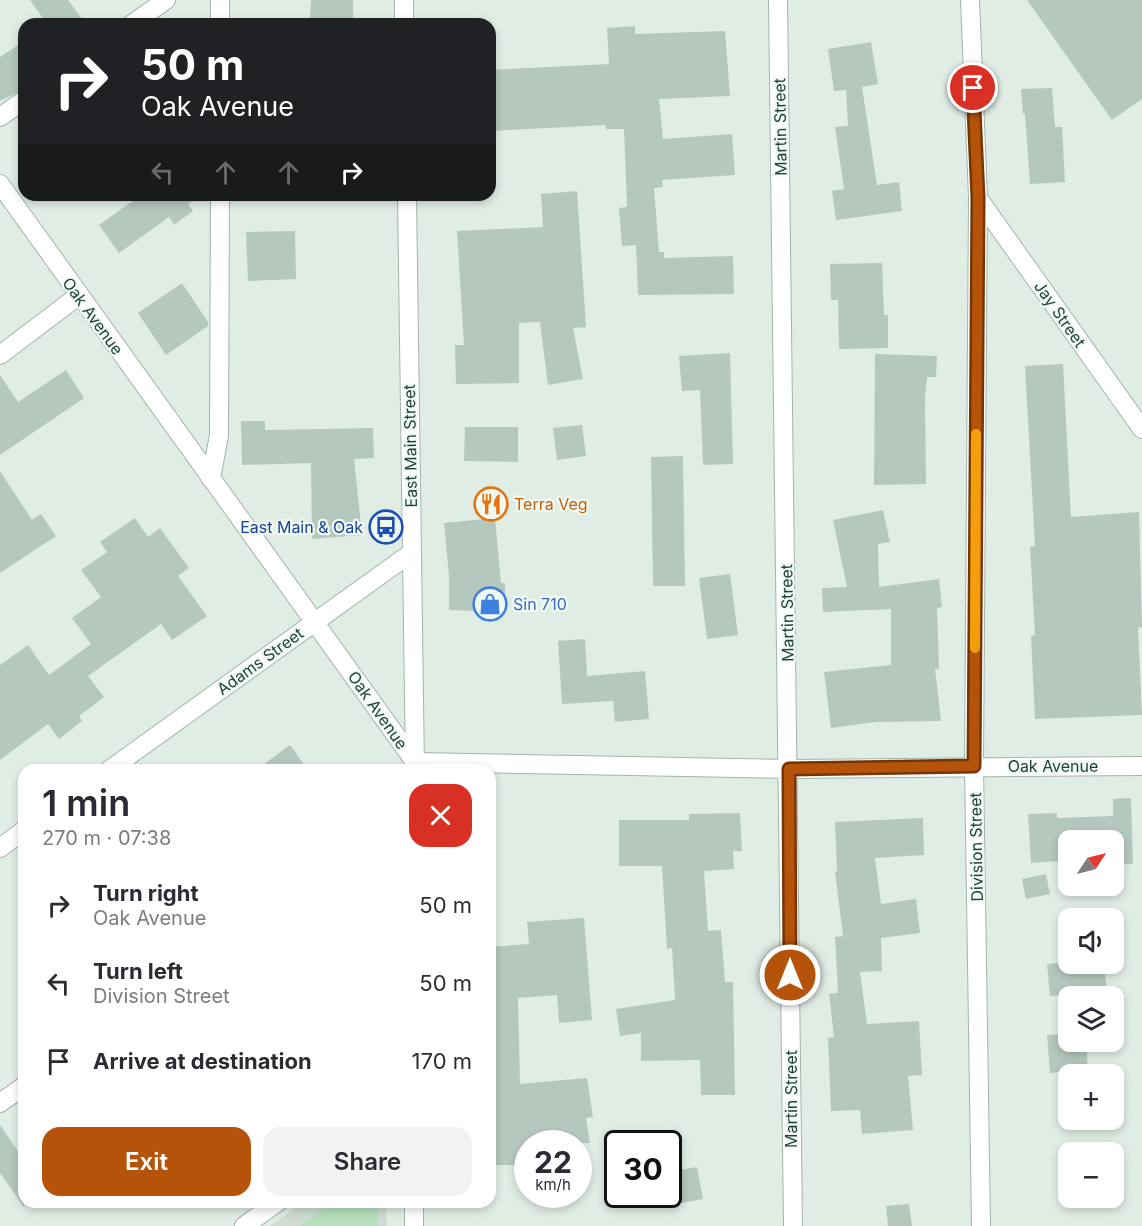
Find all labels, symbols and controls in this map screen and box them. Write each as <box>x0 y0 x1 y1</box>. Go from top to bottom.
text: 50 m <box>141 39 244 90</box>
icon: right <box>42 42 120 120</box>
pin <box>947 62 998 113</box>
icon: arrive <box>956 71 989 104</box>
street label: Martin Street <box>769 78 791 176</box>
text: Oak Avenue <box>141 90 294 123</box>
icon: left <box>146 156 179 189</box>
icon: ahead <box>209 156 242 189</box>
icon: ahead <box>272 156 305 189</box>
icon: right <box>335 156 368 189</box>
street label: Oak Avenue <box>58 273 128 359</box>
street label: Jay Street <box>1030 277 1090 351</box>
street label: East Main Street <box>399 384 421 508</box>
restaurant icon: Terra Veg <box>473 486 509 522</box>
place label: Terra Veg <box>514 494 588 514</box>
bus stop icon: East Main & Oak <box>368 509 404 545</box>
place label: East Main & Oak <box>240 517 363 537</box>
street label: Martin Street <box>776 564 798 662</box>
shop icon: Sin 710 <box>472 586 508 622</box>
place label: Sin 710 <box>513 594 567 614</box>
street label: Adams Street <box>213 623 307 699</box>
street label: Oak Avenue <box>344 667 412 753</box>
street label: Oak Avenue <box>1008 756 1098 776</box>
text: 1 min <box>42 781 130 825</box>
button: close <box>409 784 472 847</box>
street label: Division Street <box>965 792 987 902</box>
text: 270 m · 07:38 <box>42 826 171 850</box>
north arrow <box>1058 830 1124 896</box>
map controls <box>1058 830 1124 1208</box>
text: Turn right <box>93 880 199 906</box>
icon: right <box>42 889 75 922</box>
text: 50 m <box>419 892 472 918</box>
text: Oak Avenue <box>93 906 206 930</box>
button: sound <box>1058 908 1124 974</box>
position arrow <box>758 943 822 1007</box>
text: Turn left <box>93 958 183 984</box>
icon: left <box>42 967 75 1000</box>
text: 50 m <box>419 970 472 996</box>
text: Division Street <box>93 984 230 1008</box>
button: layers <box>1058 986 1124 1052</box>
icon: arrive <box>42 1045 75 1078</box>
text: Arrive at destination <box>93 1048 312 1074</box>
text: 170 m <box>412 1048 472 1074</box>
street label: Martin Street <box>781 1050 801 1148</box>
button: + <box>1058 1064 1124 1130</box>
button: Exit <box>42 1127 251 1196</box>
button: Share <box>263 1127 472 1196</box>
speed limit sign: 30 <box>604 1130 682 1208</box>
button: − <box>1058 1142 1124 1208</box>
text: 22 <box>534 1144 572 1180</box>
text: km/h <box>535 1175 571 1194</box>

